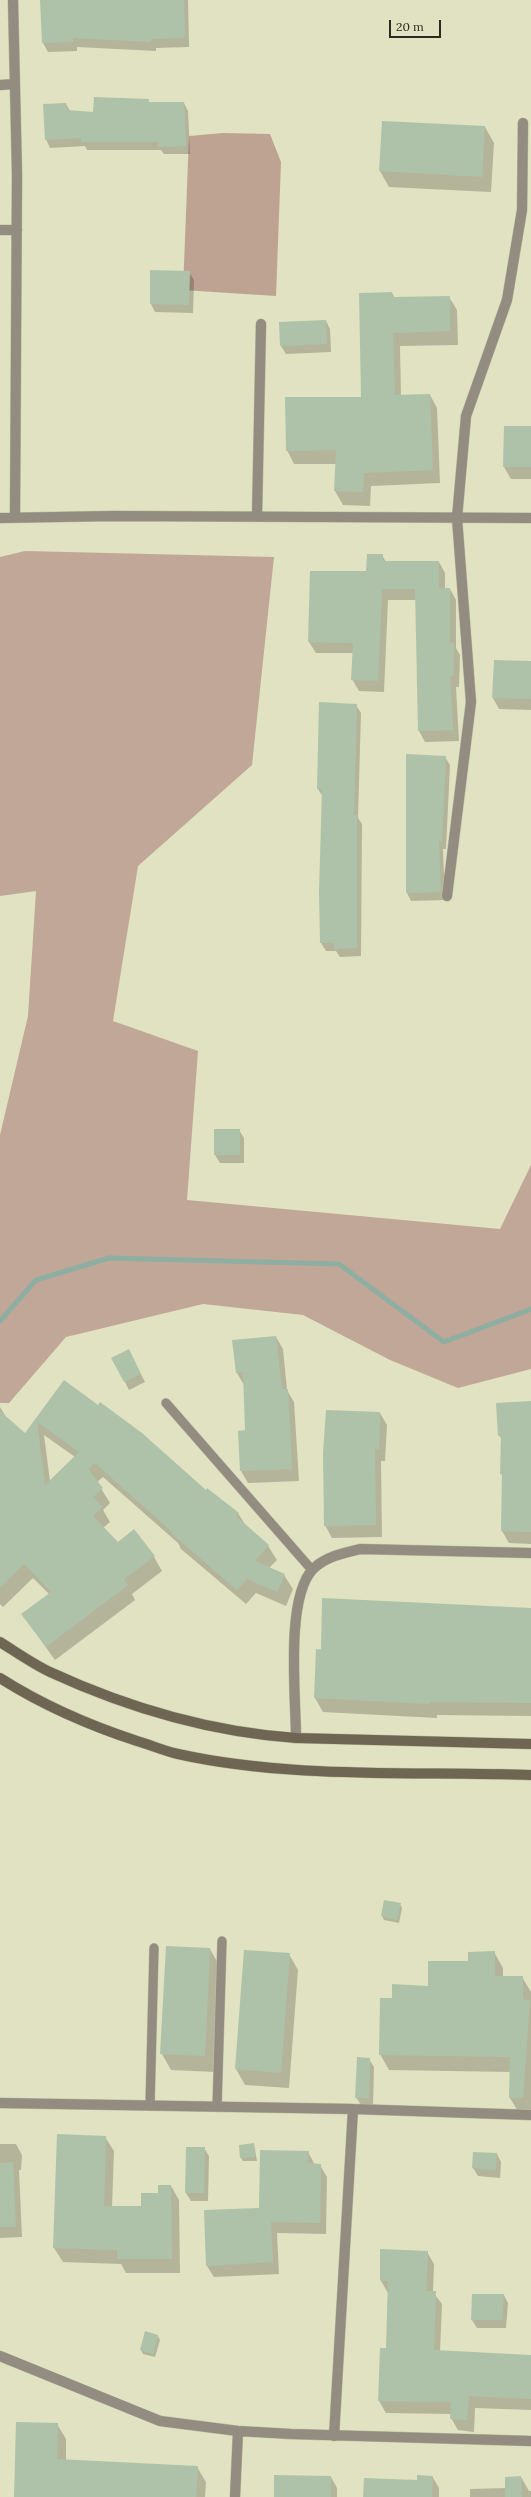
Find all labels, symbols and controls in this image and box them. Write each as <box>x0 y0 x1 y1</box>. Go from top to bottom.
scale bar <box>391 12 443 38</box>
text: 20 m <box>396 19 424 34</box>

